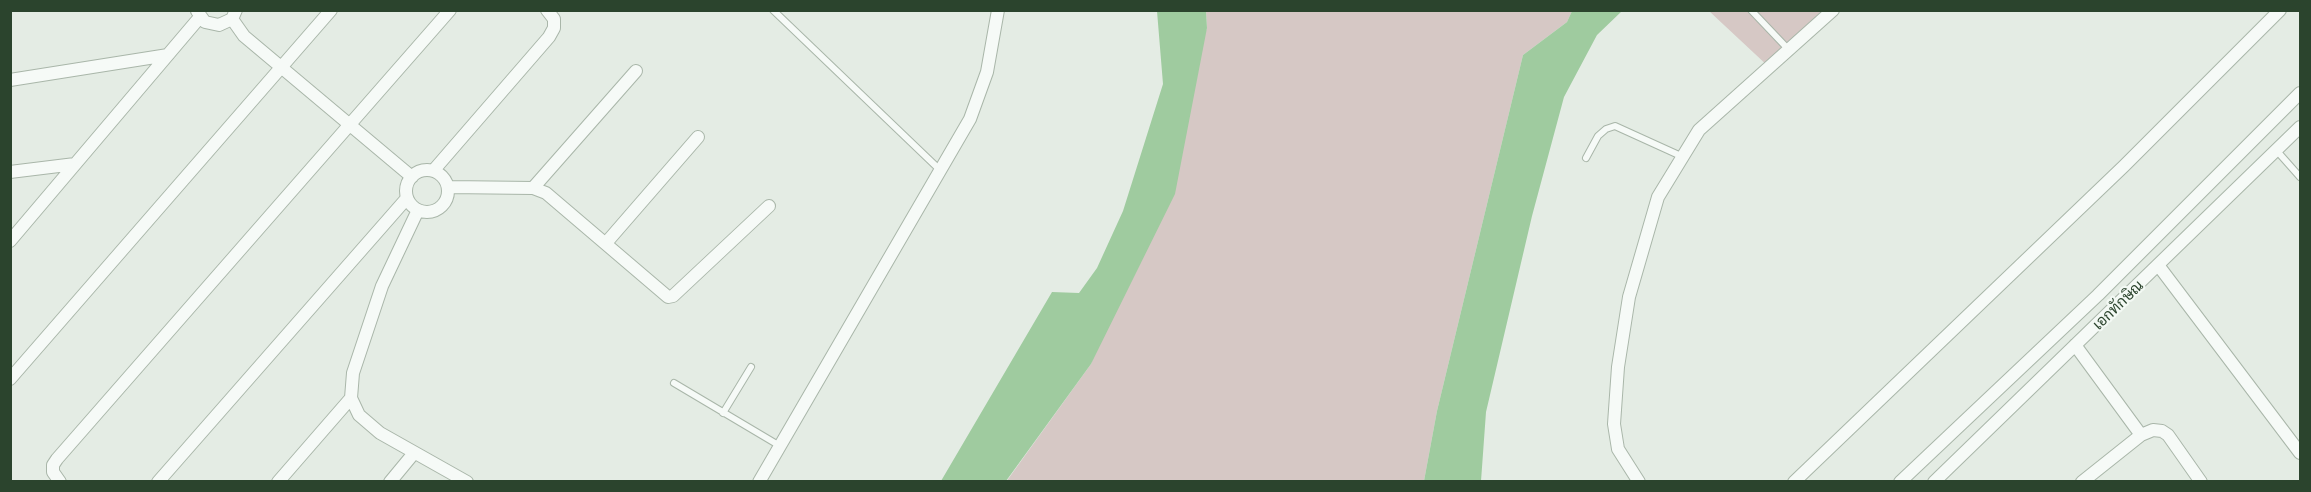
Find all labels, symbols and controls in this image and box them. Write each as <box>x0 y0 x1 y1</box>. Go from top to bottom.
street label: เอกทักษิณ <box>2089 277 2147 333</box>

